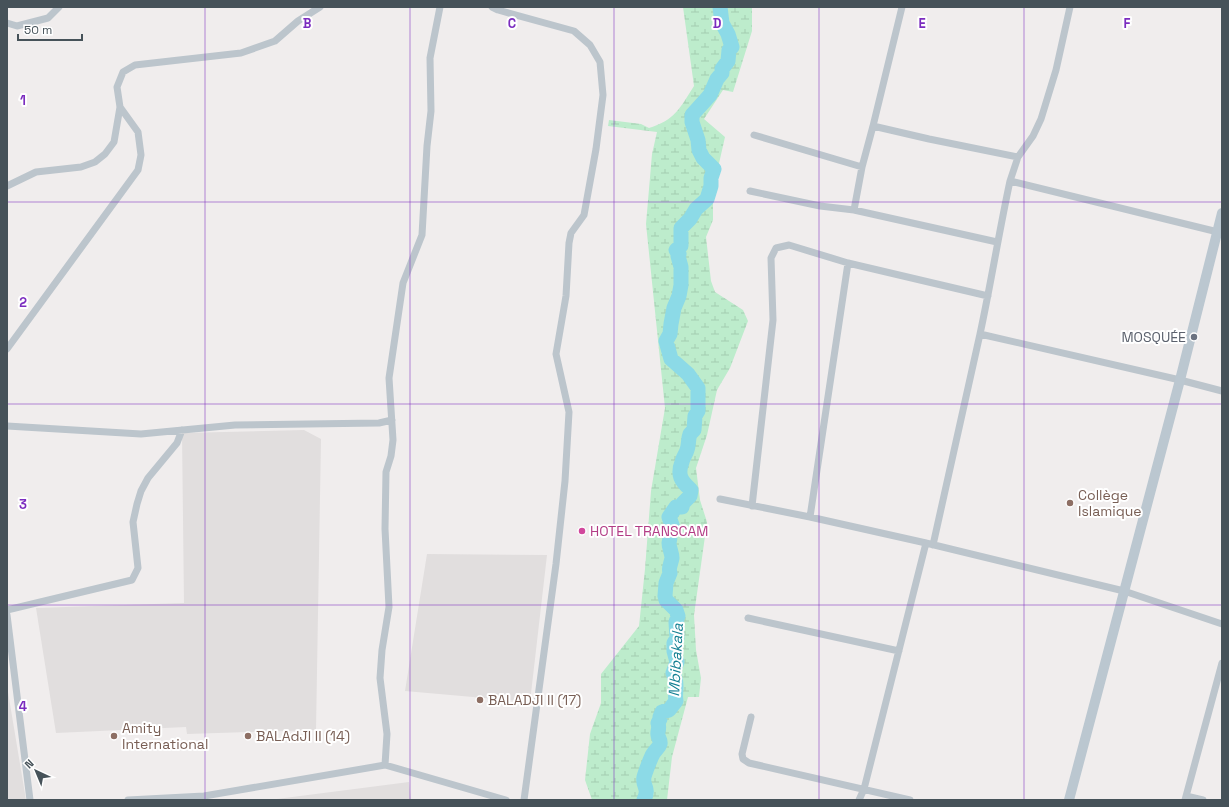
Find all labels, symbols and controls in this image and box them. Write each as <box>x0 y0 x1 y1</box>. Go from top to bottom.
text: B <box>303 15 312 32</box>
text: C <box>508 15 516 32</box>
text: D <box>713 15 722 32</box>
text: E <box>918 15 926 32</box>
text: F <box>1124 15 1131 32</box>
scale bar <box>18 16 82 42</box>
text: 50 m <box>24 22 52 38</box>
text: 1 <box>20 92 26 109</box>
text: 2 <box>19 294 27 311</box>
place label: MOSQUÉE <box>1121 328 1186 346</box>
marker: MOSQUÉE <box>1189 332 1199 342</box>
place label: Collège Islamique <box>1078 486 1142 520</box>
text: 3 <box>19 496 27 513</box>
marker: Collège Islamique <box>1065 498 1075 508</box>
place label: HOTEL TRANSCAM <box>590 522 708 540</box>
marker: HOTEL TRANSCAM <box>577 526 587 536</box>
water label: Mbibakala <box>664 622 687 697</box>
place label: BALADJI II (17) <box>488 691 581 709</box>
marker: BALADJI II (17) <box>475 695 485 705</box>
text: 4 <box>19 698 27 715</box>
place label: Amity International <box>122 719 208 753</box>
place label: BALAdJI II (14) <box>256 727 350 745</box>
marker: Amity International <box>109 731 119 741</box>
marker: BALAdJI II (14) <box>243 731 253 741</box>
north arrow <box>16 751 56 791</box>
text: N <box>22 756 37 771</box>

